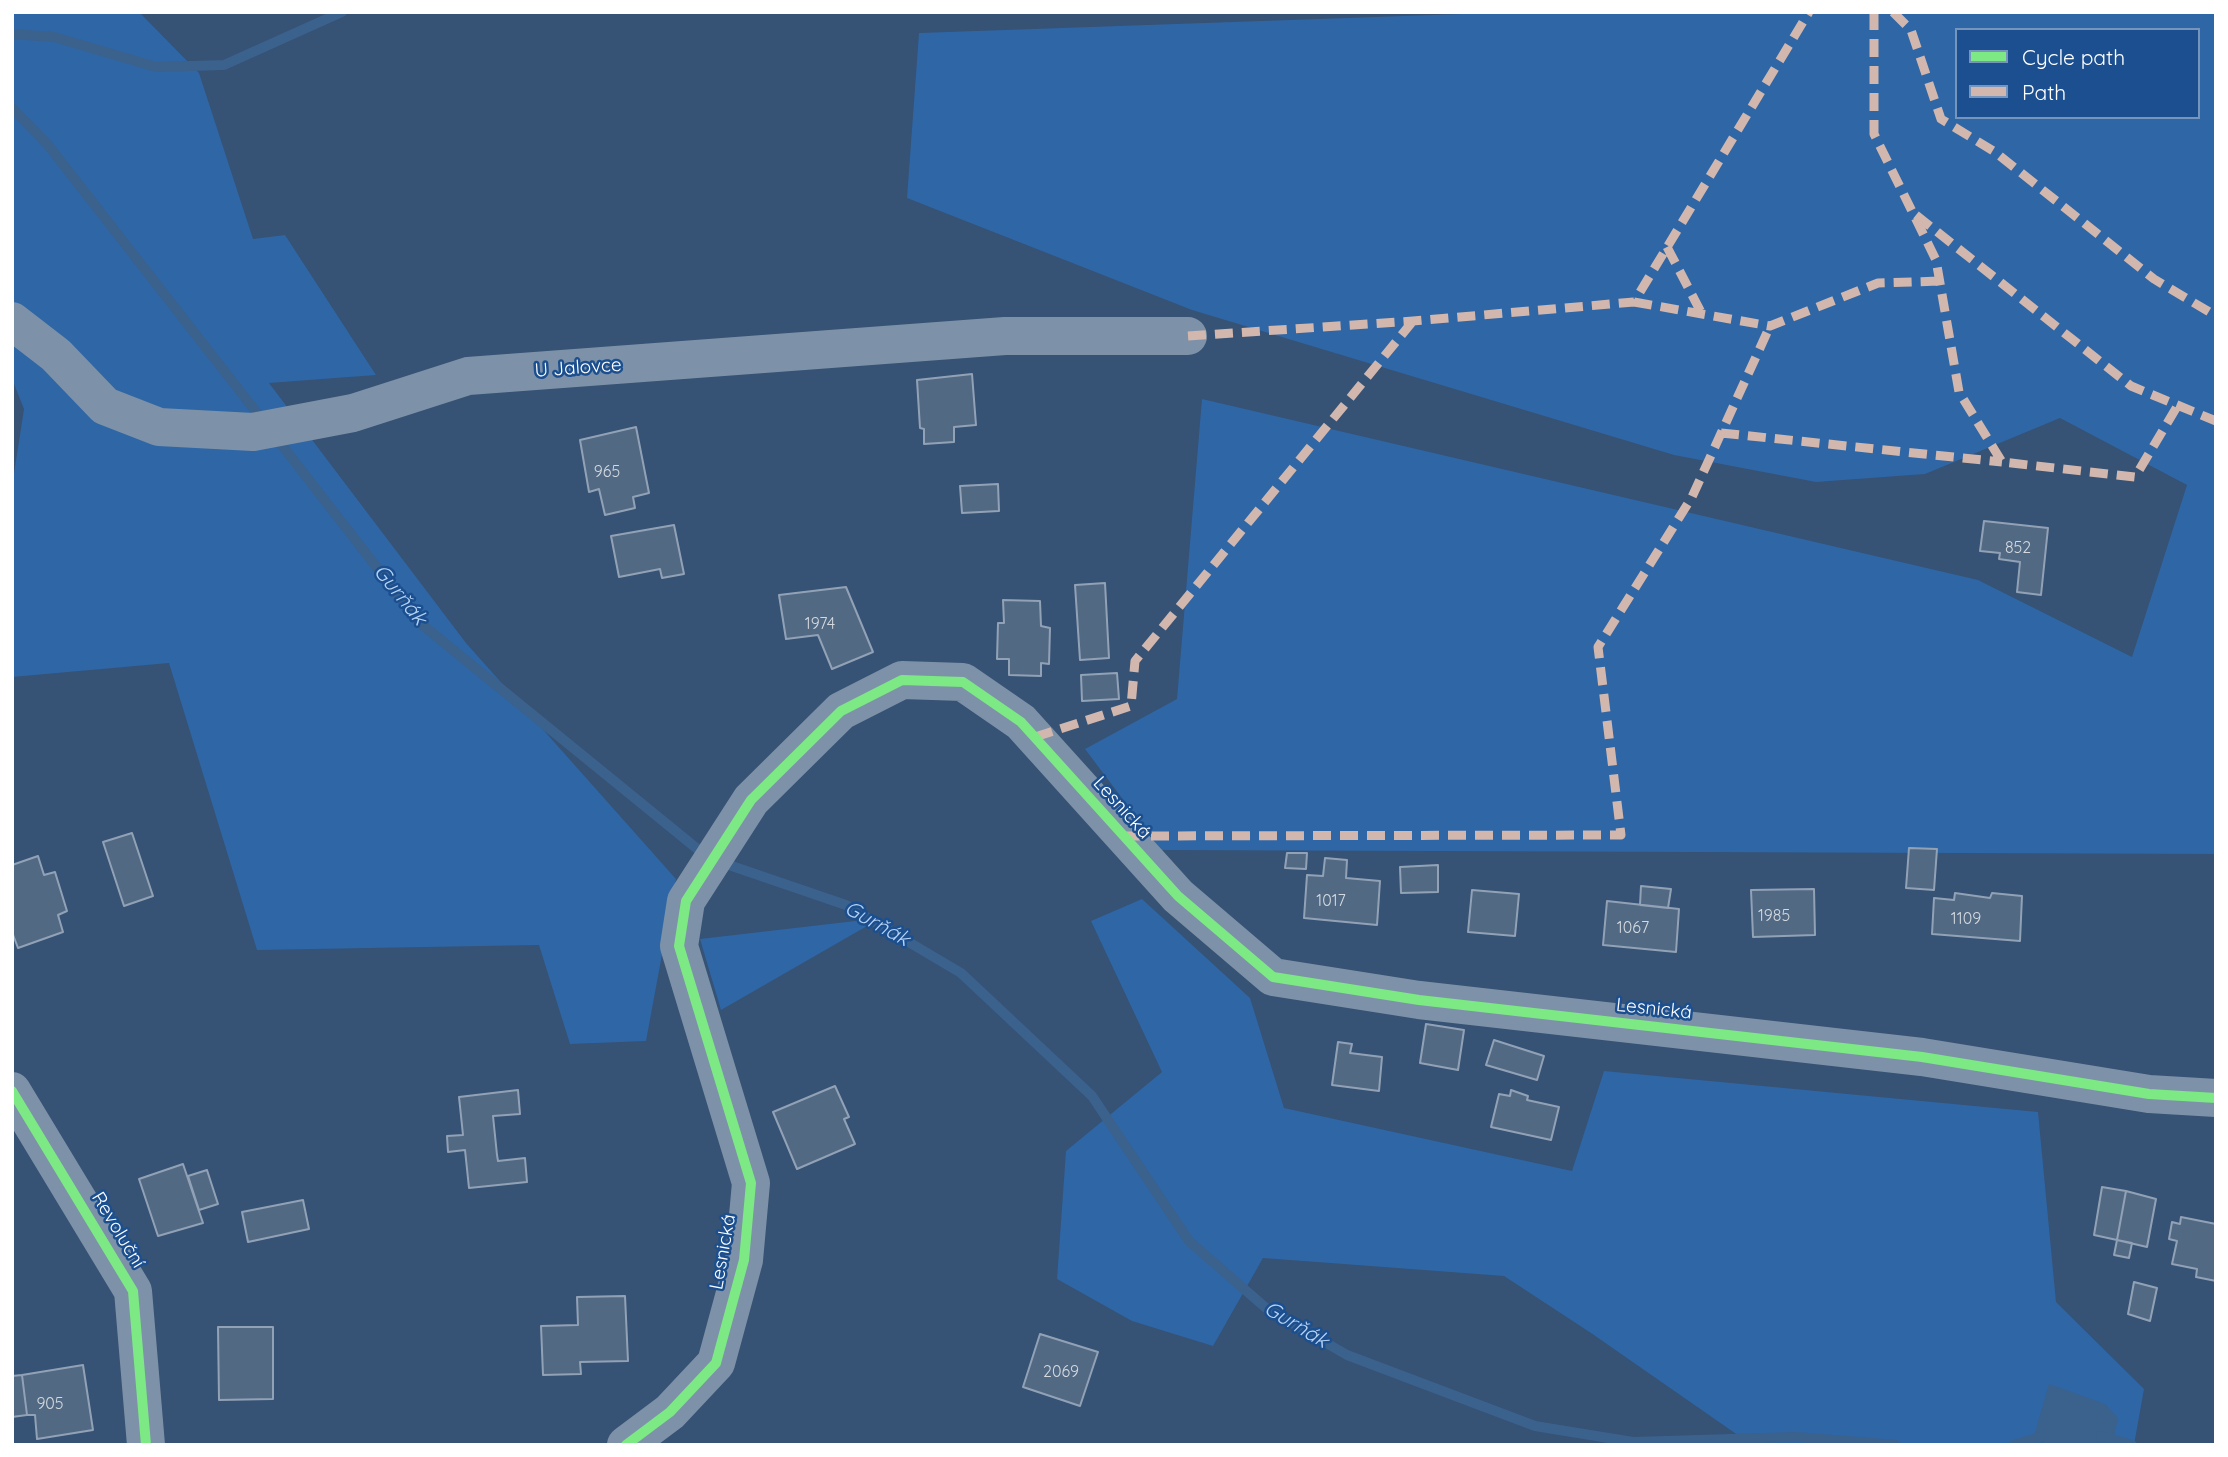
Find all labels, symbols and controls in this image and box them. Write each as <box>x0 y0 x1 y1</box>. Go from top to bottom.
legend <box>1955 28 2200 119</box>
text: Cycle path <box>2022 44 2125 70</box>
text: Path <box>2022 79 2066 105</box>
street label: U Jalovce <box>534 354 622 382</box>
house number: 965 <box>594 462 620 482</box>
house number: 852 <box>2005 538 2031 558</box>
water label: Gurňák <box>368 560 432 630</box>
house number: 1974 <box>805 614 835 634</box>
street label: Lesnická <box>1088 772 1156 844</box>
house number: 1017 <box>1316 891 1346 911</box>
water label: Gurňák <box>840 896 914 952</box>
house number: 1985 <box>1758 906 1790 926</box>
house number: 1109 <box>1951 909 1981 929</box>
house number: 1067 <box>1617 918 1649 938</box>
street label: Lesnická <box>1615 994 1693 1024</box>
street label: Revoluční <box>86 1188 150 1272</box>
street label: Lesnická <box>705 1212 741 1292</box>
water label: Gurňák <box>1259 1296 1333 1354</box>
house number: 2069 <box>1043 1362 1079 1382</box>
house number: 905 <box>36 1394 64 1414</box>

